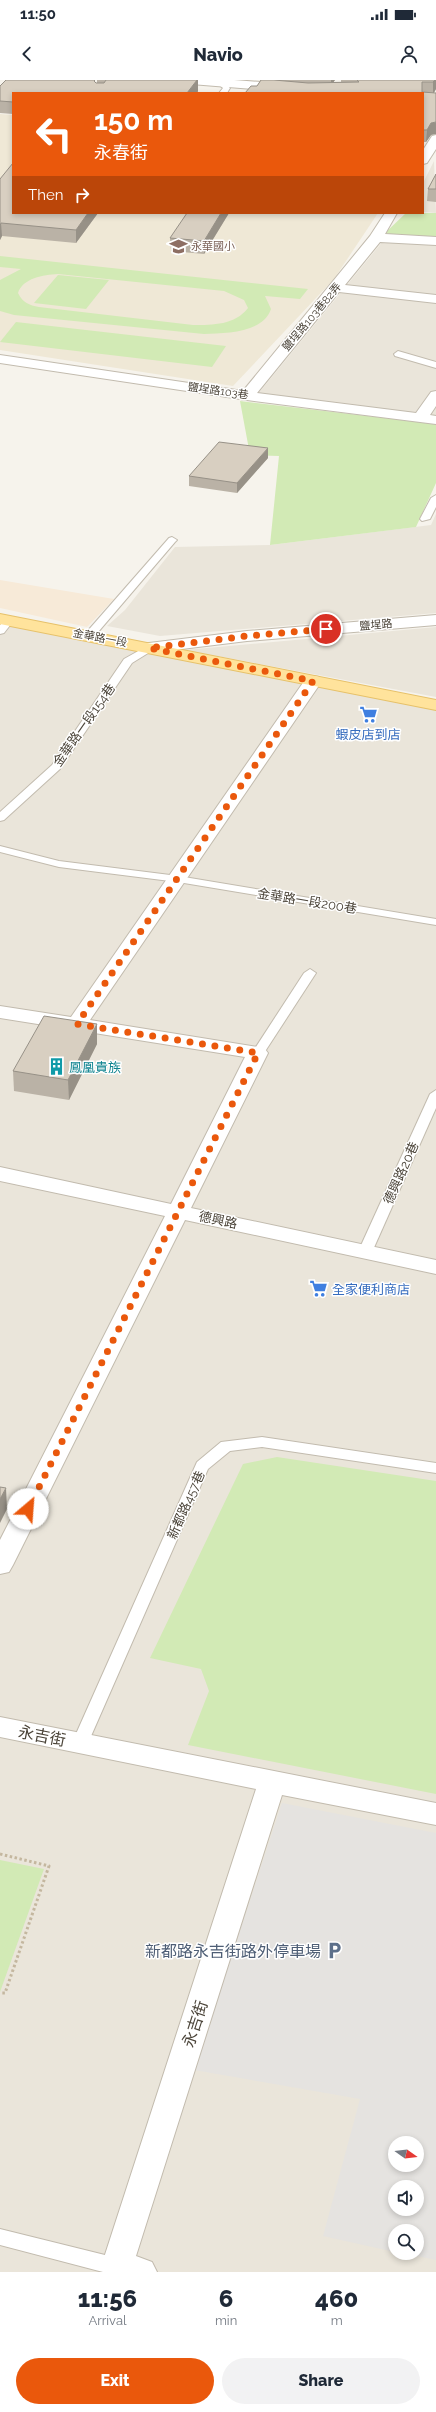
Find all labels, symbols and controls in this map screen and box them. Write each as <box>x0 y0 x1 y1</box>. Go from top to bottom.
text: 11:50 <box>20 5 56 23</box>
icon: back <box>16 43 38 65</box>
icon: person <box>398 43 420 65</box>
text: Navio <box>193 44 243 65</box>
text: 150 m <box>94 104 173 137</box>
icon: left <box>28 108 80 160</box>
text: 永春街 <box>94 142 148 163</box>
icon: right <box>71 184 93 206</box>
text: Then <box>28 186 63 204</box>
school or university icon: 永華國小 <box>168 236 188 256</box>
place label: 永華國小 <box>191 240 235 253</box>
street label: 鹽埕路103巷82弄 <box>280 280 344 354</box>
street label: 鹽埕路103巷 <box>187 380 249 402</box>
pin <box>309 612 343 646</box>
street label: 鹽埕路 <box>359 617 393 633</box>
icon: arrive <box>315 618 337 640</box>
street label: 金華路一段 <box>72 626 128 650</box>
street label: 金華路一段154巷 <box>50 681 118 769</box>
supermarket icon: 蝦皮店到店 <box>358 705 378 725</box>
place label: 蝦皮店到店 <box>335 727 401 742</box>
street label: 金華路一段200巷 <box>256 886 358 916</box>
building icon: 鳳凰貴族 <box>46 1057 66 1077</box>
place label: 鳳凰貴族 <box>69 1060 121 1075</box>
street label: 德興路20巷 <box>381 1139 421 1207</box>
street label: 德興路 <box>197 1209 239 1231</box>
supermarket icon: 全家便利商店 <box>309 1279 329 1299</box>
place label: 全家便利商店 <box>332 1282 410 1297</box>
street label: 新都路457巷 <box>164 1469 208 1541</box>
position arrow <box>7 1488 49 1530</box>
street label: 永吉街 <box>17 1722 67 1750</box>
parking icon: 新都路永吉街路外停車場 <box>324 1941 344 1961</box>
place label: 新都路永吉街路外停車場 <box>145 1942 321 1961</box>
street label: 永吉街 <box>179 1998 211 2050</box>
north arrow <box>388 2136 424 2172</box>
map controls <box>388 2136 424 2260</box>
button: sound <box>388 2180 424 2216</box>
button: search <box>388 2224 424 2260</box>
text: 11:56 <box>78 2284 137 2313</box>
text: 6 <box>219 2284 233 2313</box>
text: 460 <box>315 2284 358 2313</box>
text: Arrival <box>88 2313 127 2328</box>
text: min <box>215 2313 237 2328</box>
text: m <box>331 2313 343 2328</box>
button: Exit <box>16 2358 214 2404</box>
button: Share <box>222 2358 420 2404</box>

